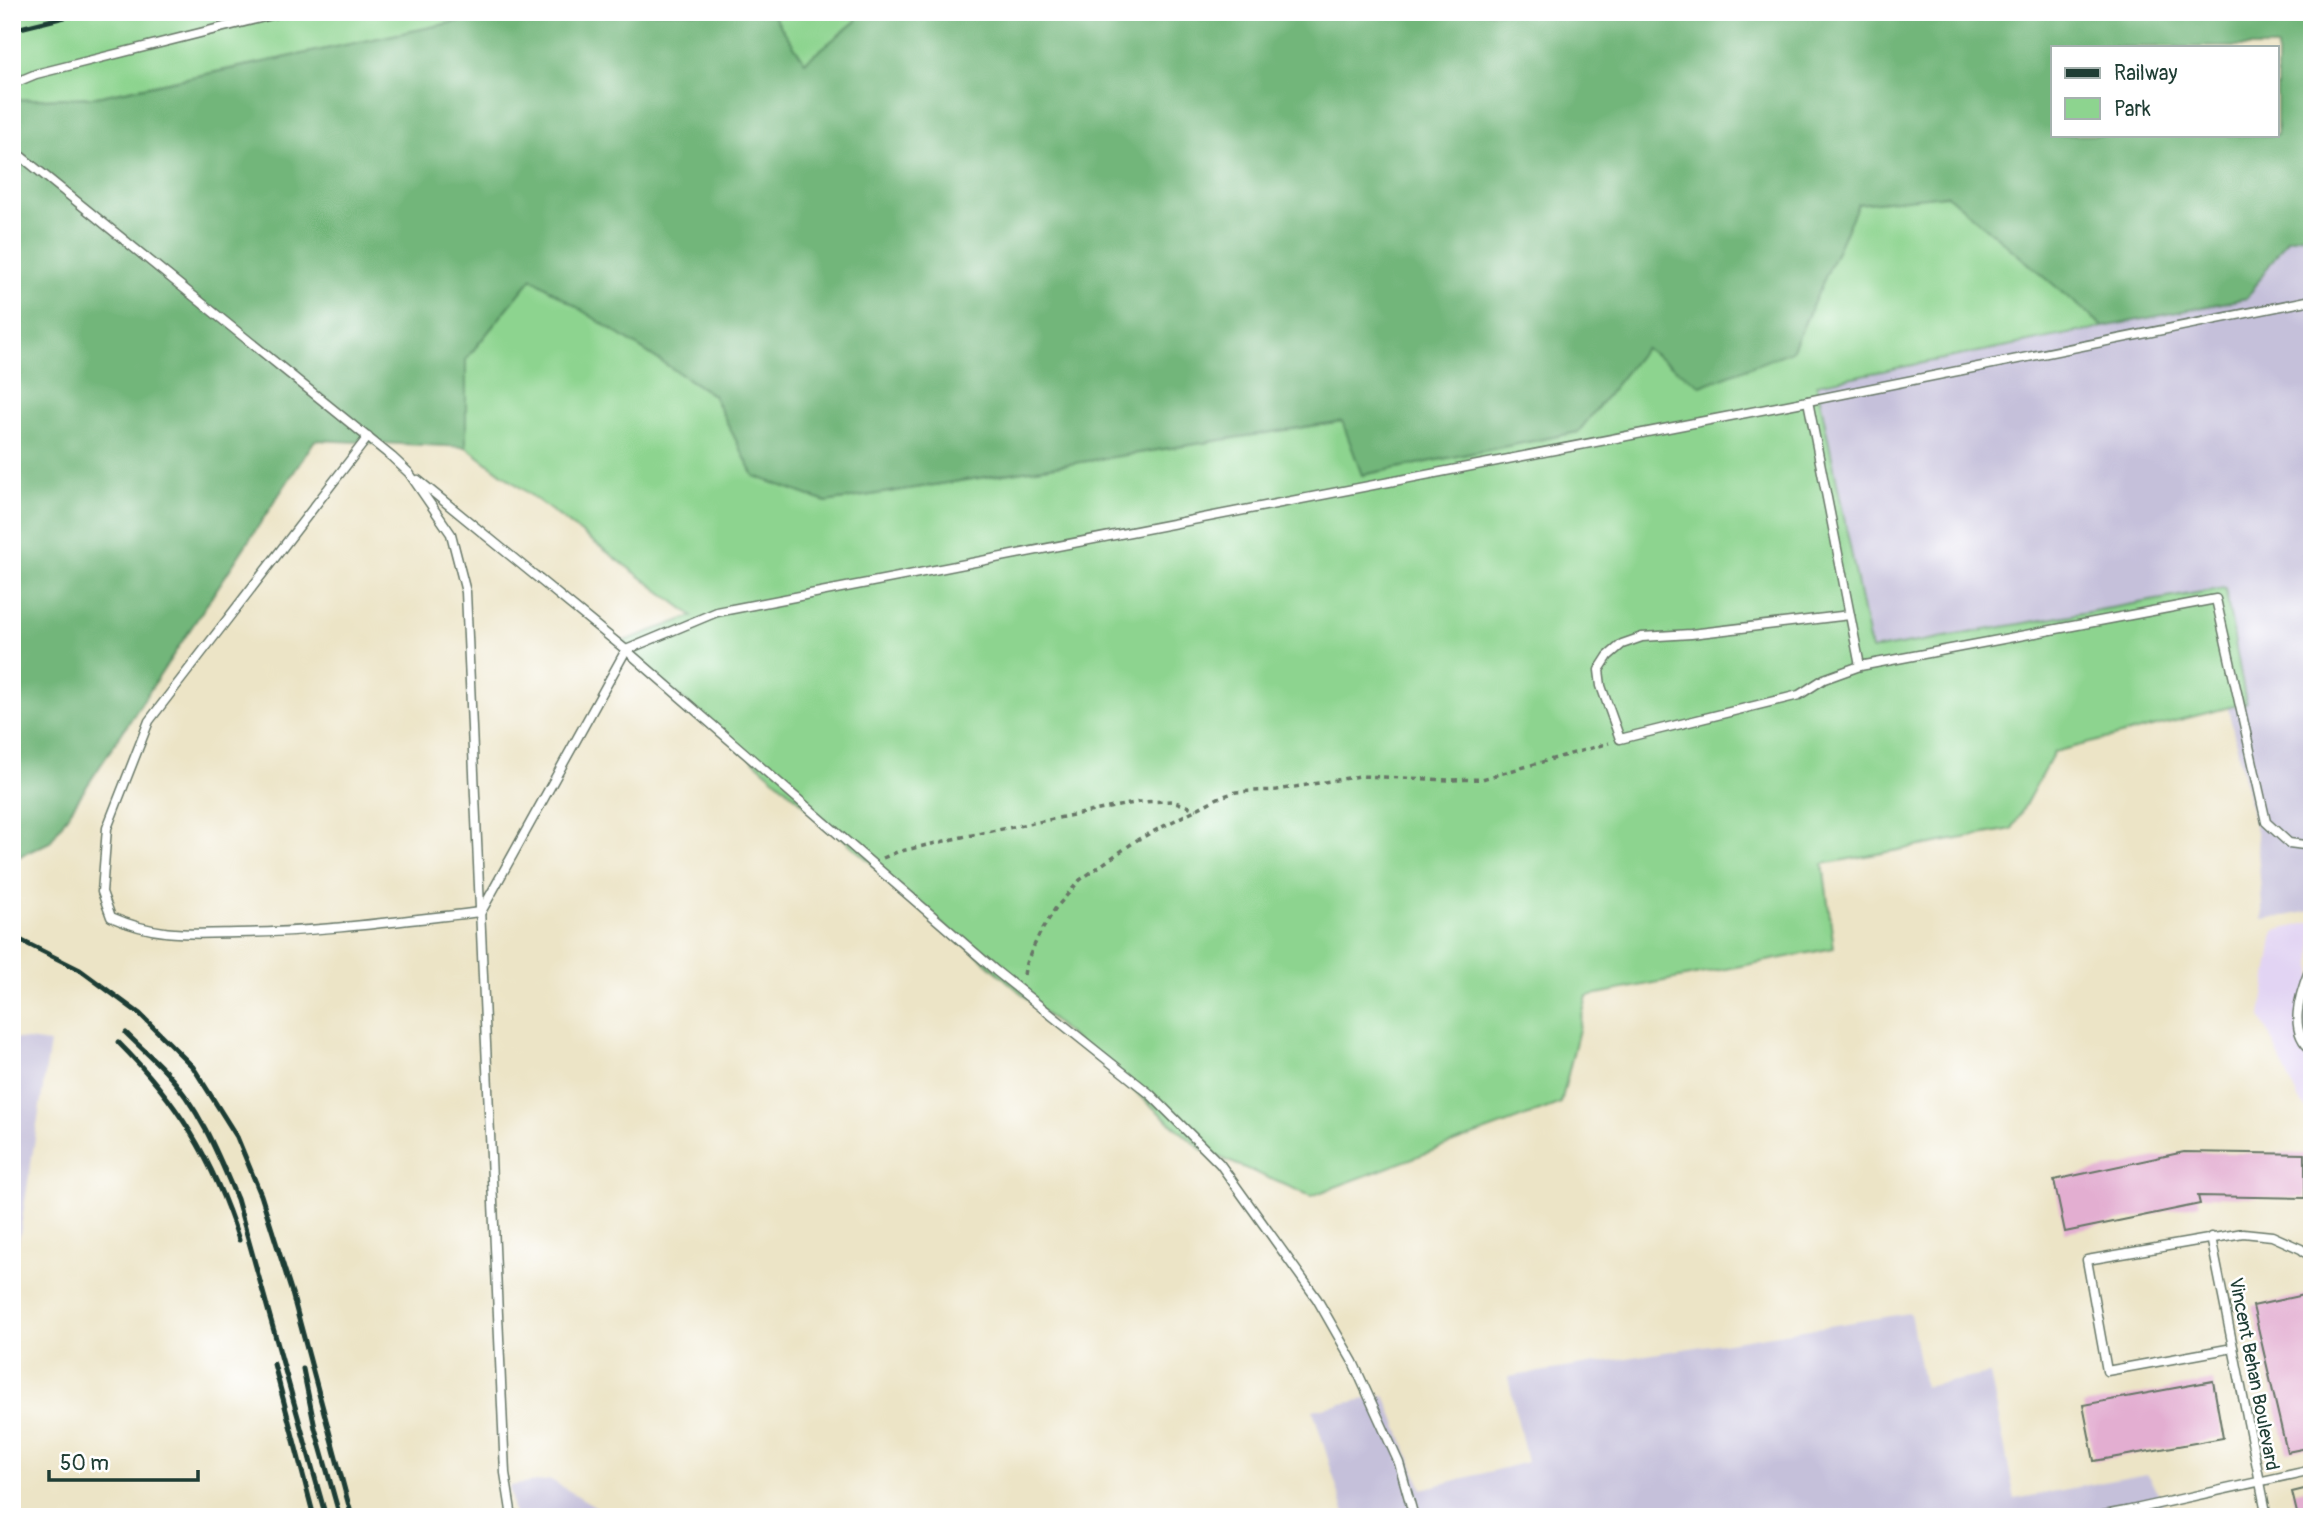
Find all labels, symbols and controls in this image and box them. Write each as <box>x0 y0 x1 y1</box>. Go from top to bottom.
legend <box>2051 46 2278 136</box>
text: Railway <box>2114 60 2178 87</box>
text: Park <box>2114 96 2151 123</box>
street label: Vincent Behan Boulevard <box>2224 1276 2284 1472</box>
scale bar <box>49 1438 198 1482</box>
text: 50 m <box>60 1450 109 1477</box>

